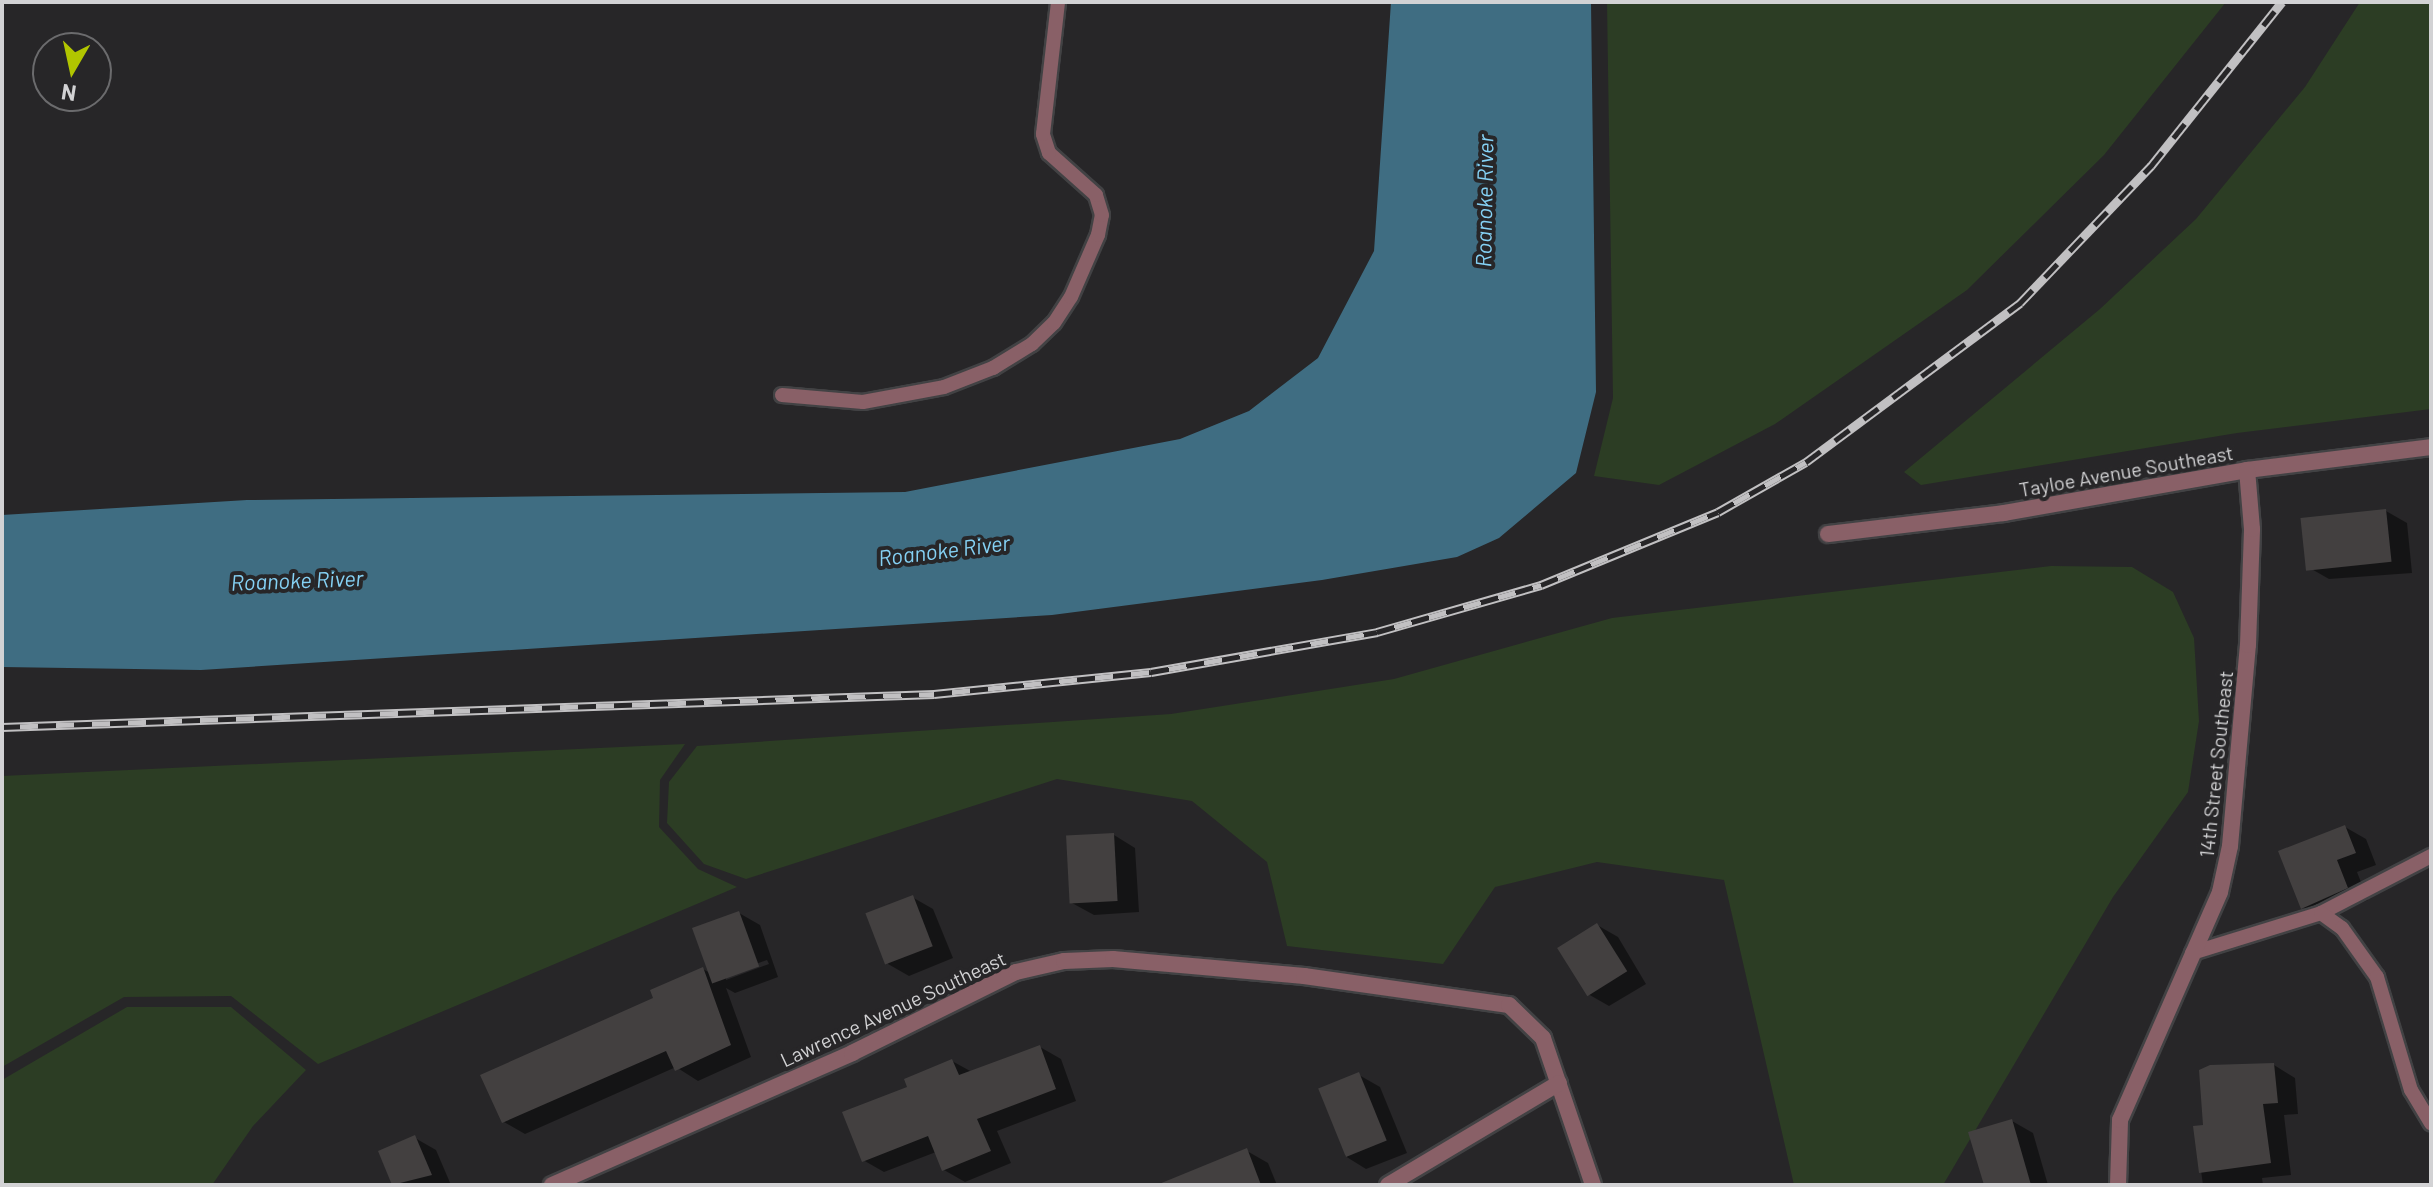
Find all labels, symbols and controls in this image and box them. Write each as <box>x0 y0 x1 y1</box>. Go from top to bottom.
north arrow <box>32 32 112 112</box>
text: N <box>59 80 78 108</box>
water label: Roanoke River <box>1470 134 1498 268</box>
street label: Tayloe Avenue Southeast <box>2017 440 2235 502</box>
water label: Roanoke River <box>877 529 1011 571</box>
water label: Roanoke River <box>230 564 364 596</box>
street label: 14th Street Southeast <box>2194 669 2238 859</box>
street label: Lawrence Avenue Southeast <box>777 946 1009 1072</box>

